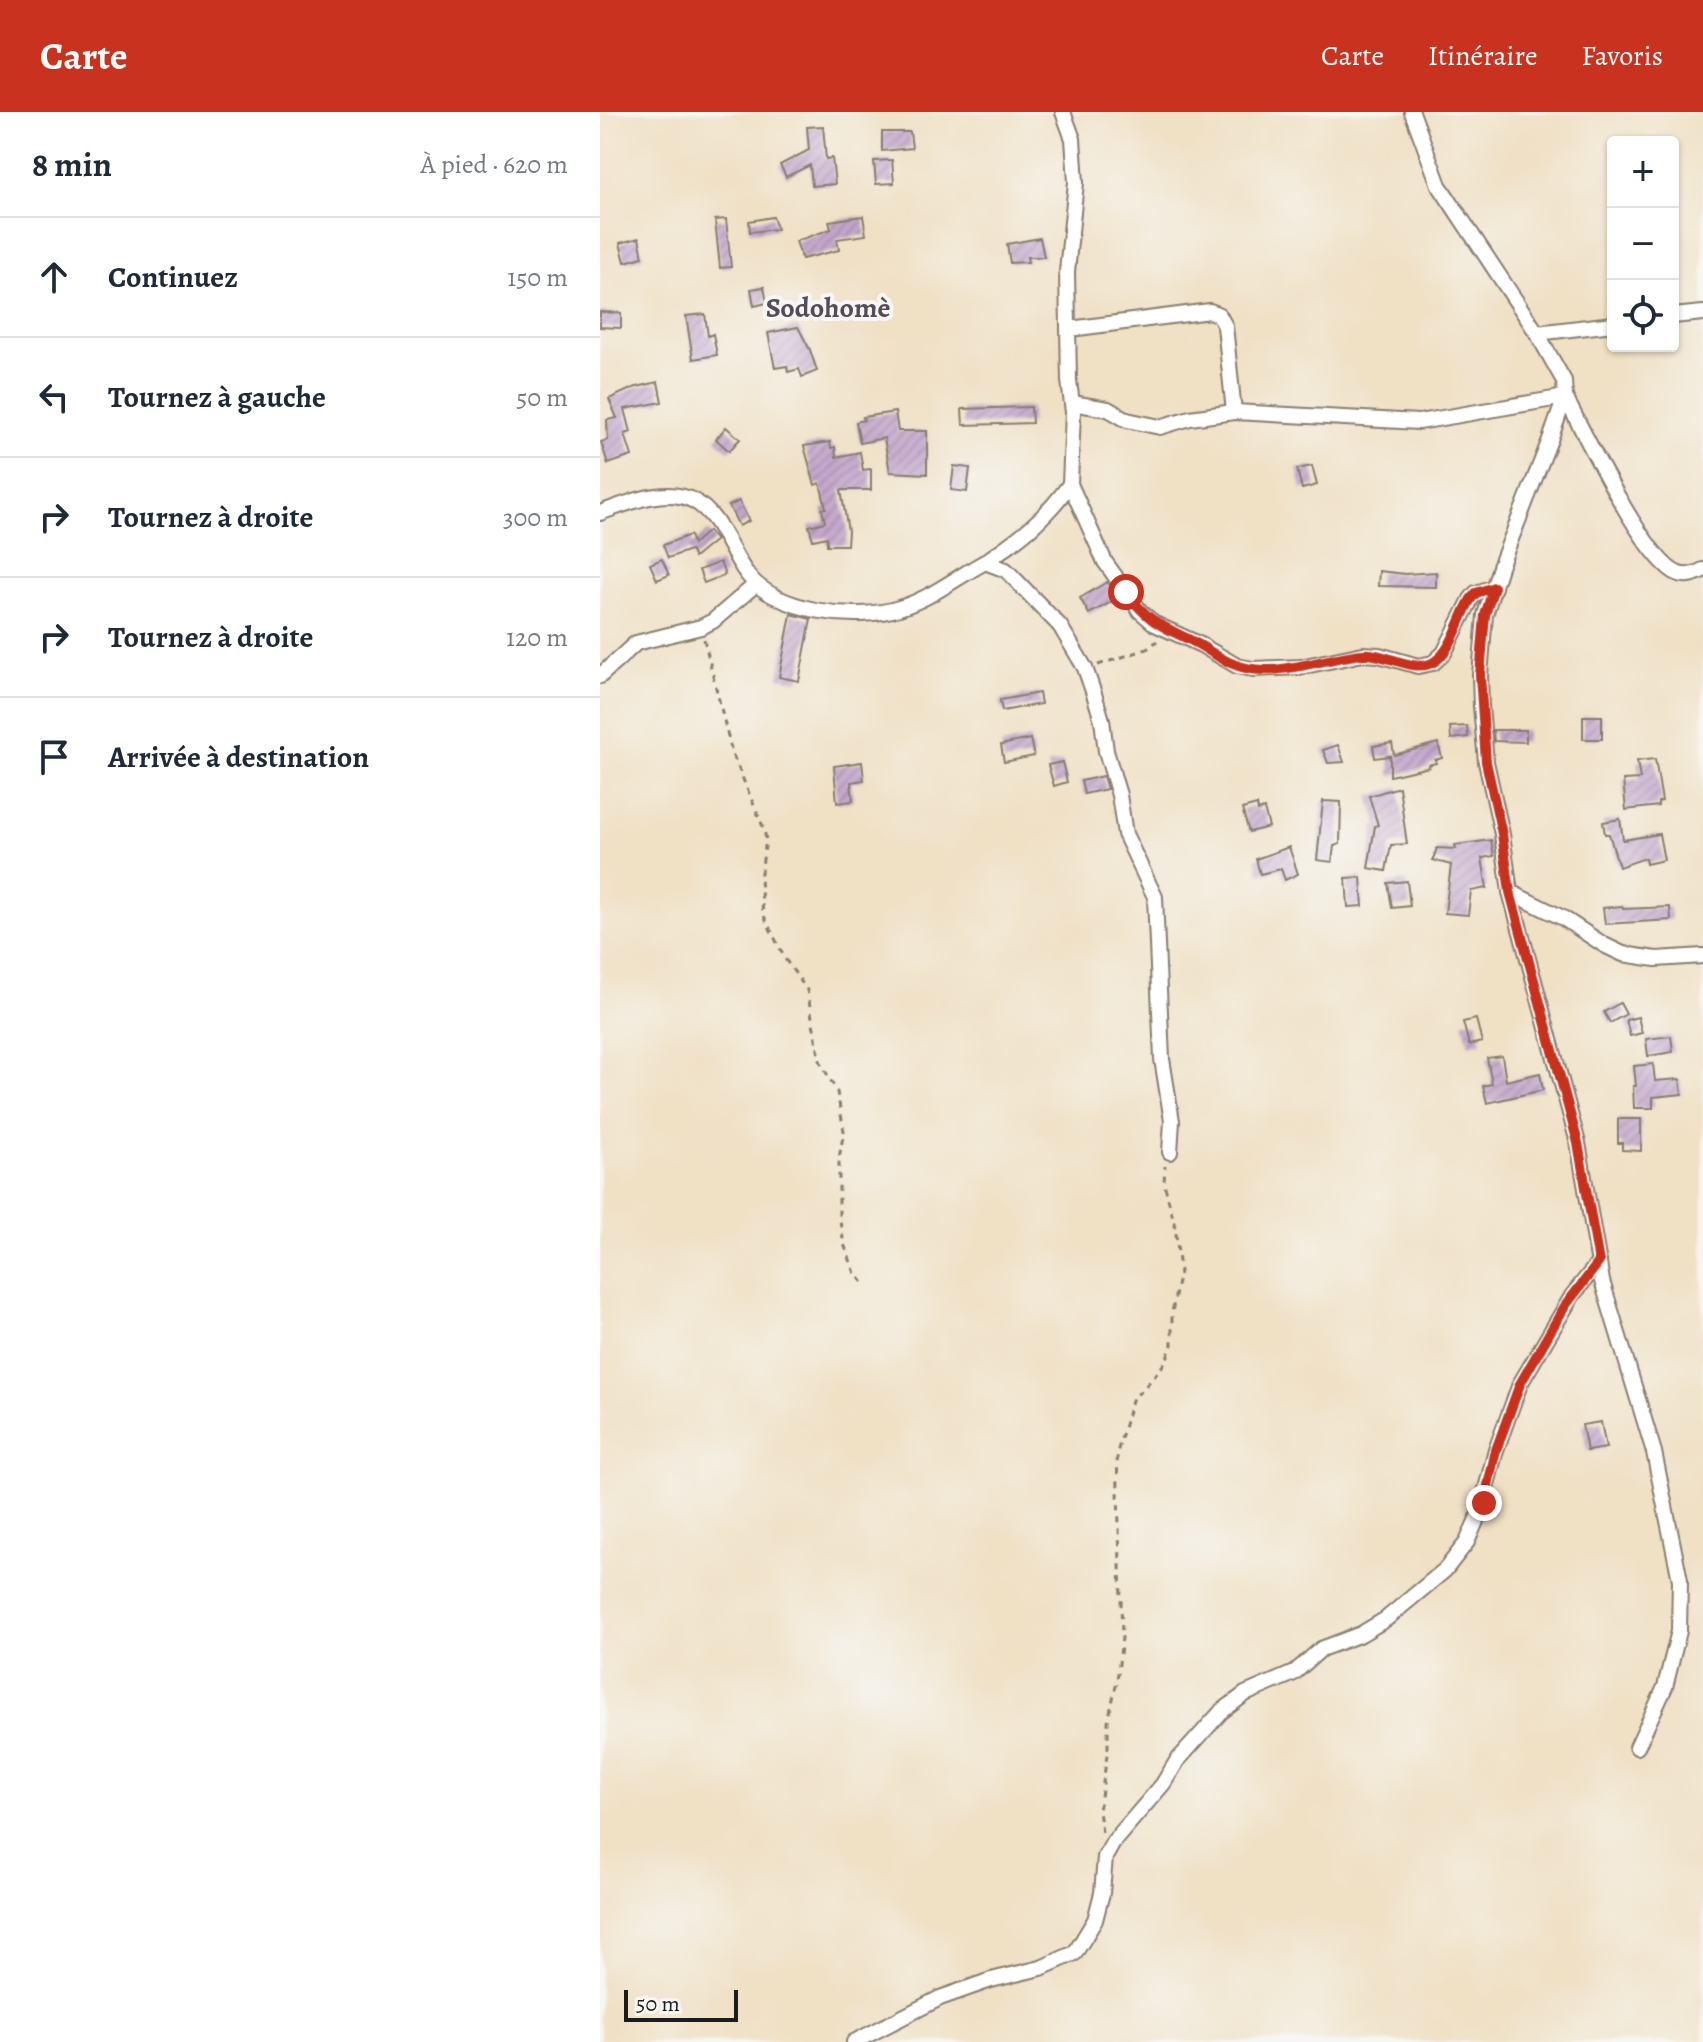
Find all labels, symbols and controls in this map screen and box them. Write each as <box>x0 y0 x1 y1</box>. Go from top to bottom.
text: Carte <box>40 30 128 82</box>
text: Carte <box>1321 37 1384 75</box>
text: Itinéraire <box>1428 37 1538 75</box>
text: Favoris <box>1582 37 1663 75</box>
map controls <box>1607 136 1679 352</box>
button: + <box>1607 136 1679 208</box>
text: 8 min <box>32 141 112 188</box>
text: À pied · 620 m <box>421 147 568 182</box>
button: − <box>1607 208 1679 280</box>
icon: ahead <box>32 255 76 299</box>
text: Continuez <box>108 257 238 297</box>
text: 150 m <box>507 260 568 295</box>
button: locate <box>1607 280 1679 352</box>
district label: Sodohomè <box>766 289 890 327</box>
icon: left <box>32 375 76 419</box>
text: Tournez à gauche <box>108 377 326 417</box>
text: 50 m <box>516 380 568 415</box>
icon: right <box>32 495 76 539</box>
text: Tournez à droite <box>108 497 313 537</box>
text: 300 m <box>503 500 568 535</box>
route start <box>1108 574 1144 610</box>
icon: right <box>32 615 76 659</box>
text: Tournez à droite <box>108 617 313 657</box>
text: 120 m <box>506 620 568 655</box>
icon: arrive <box>32 735 76 779</box>
text: Arrivée à destination <box>108 737 369 777</box>
route end <box>1466 1485 1502 1521</box>
scale bar <box>624 1986 738 2022</box>
text: 50 m <box>636 1989 680 2019</box>

